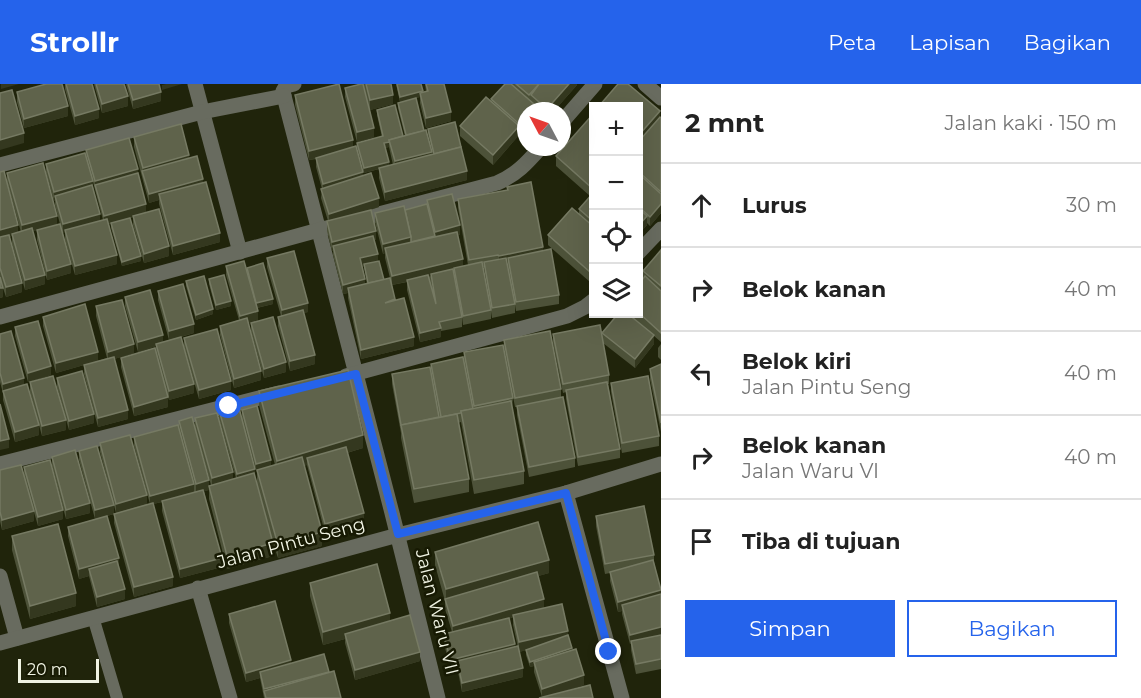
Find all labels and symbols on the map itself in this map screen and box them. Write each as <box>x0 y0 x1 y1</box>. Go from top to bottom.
north arrow <box>517 102 571 156</box>
route start <box>215 392 241 418</box>
street label: Jalan Pintu Seng <box>214 513 367 574</box>
street label: Jalan Waru VII <box>411 546 463 677</box>
route end <box>595 638 621 664</box>
scale bar <box>18 656 99 684</box>

